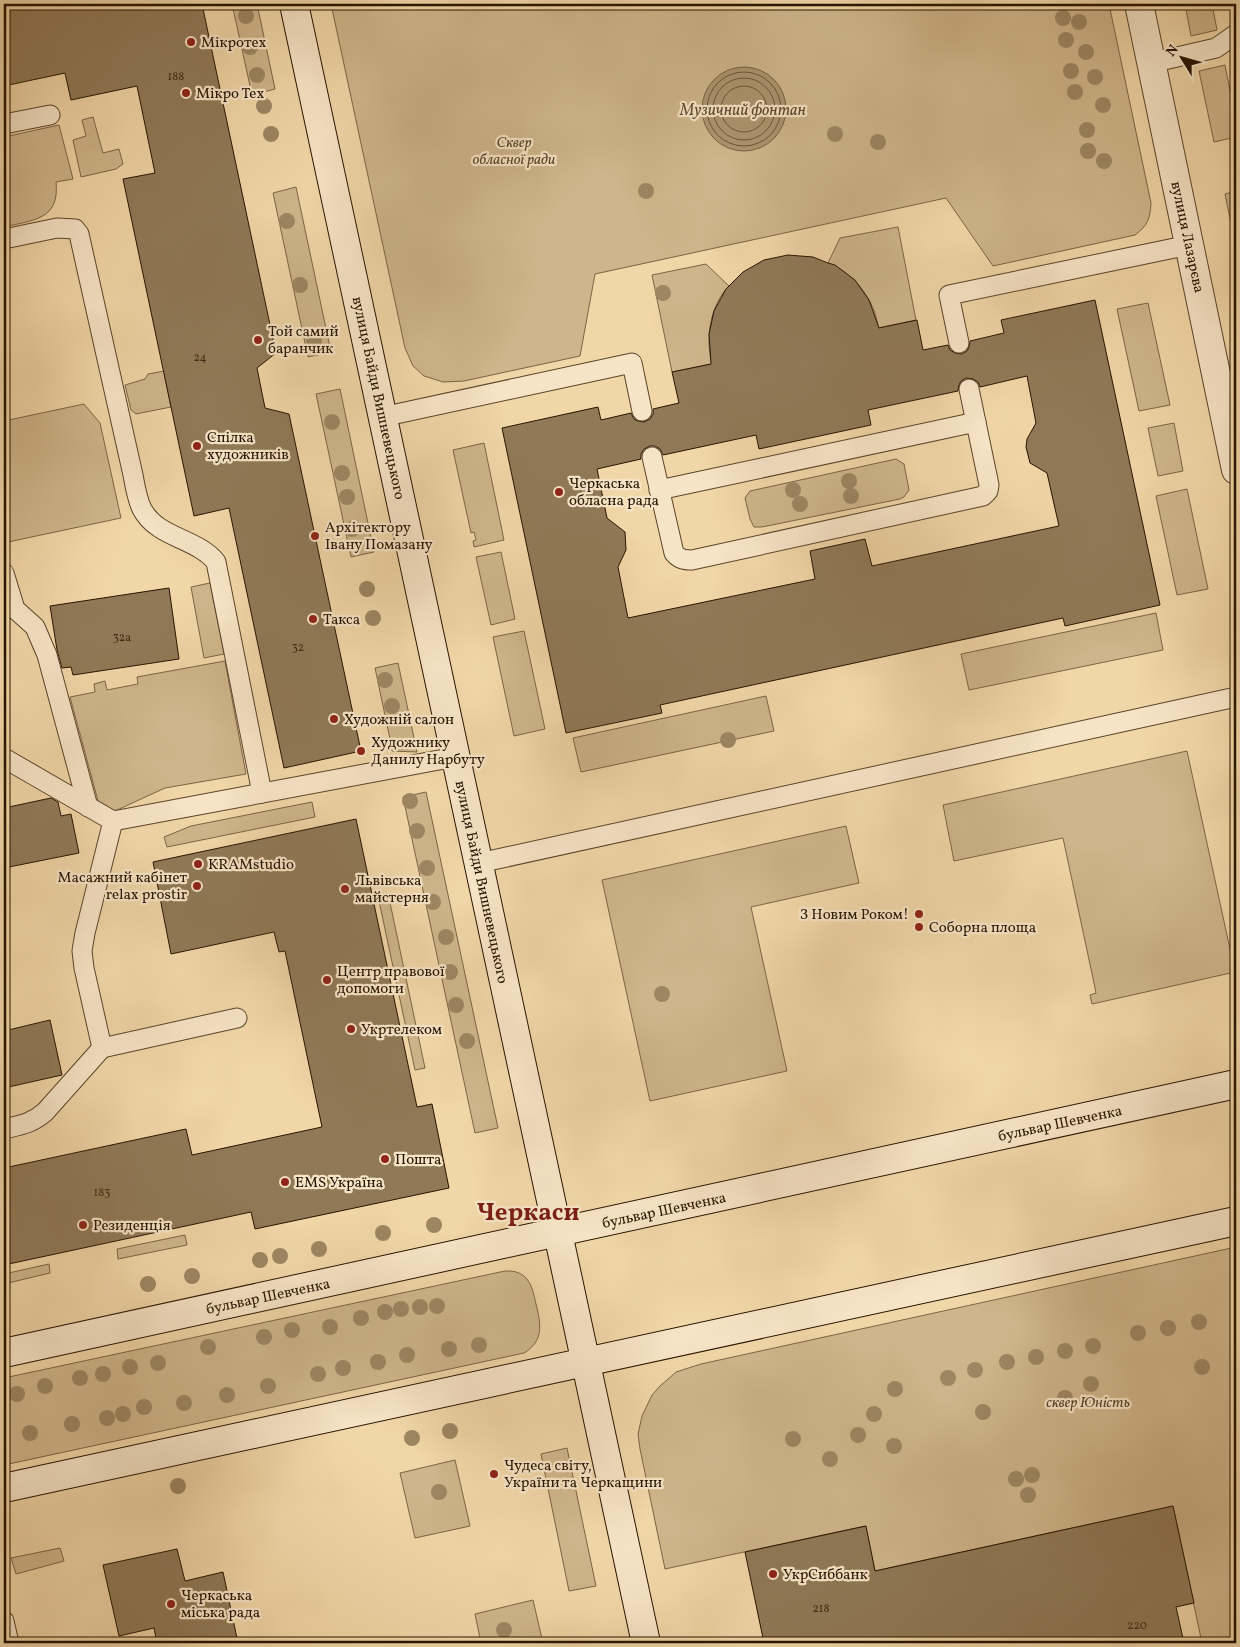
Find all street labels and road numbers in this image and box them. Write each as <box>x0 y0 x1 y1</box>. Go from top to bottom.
street label: вулиця Лазарєва <box>1164 179 1209 295</box>
street label: вулиця Байди Вишневецького <box>346 295 409 502</box>
street label: вулиця Байди Вишневецького <box>449 779 512 986</box>
street label: бульвар Шевченка <box>996 1101 1124 1148</box>
street label: бульвар Шевченка <box>600 1188 728 1235</box>
street label: бульвар Шевченка <box>204 1274 332 1321</box>

